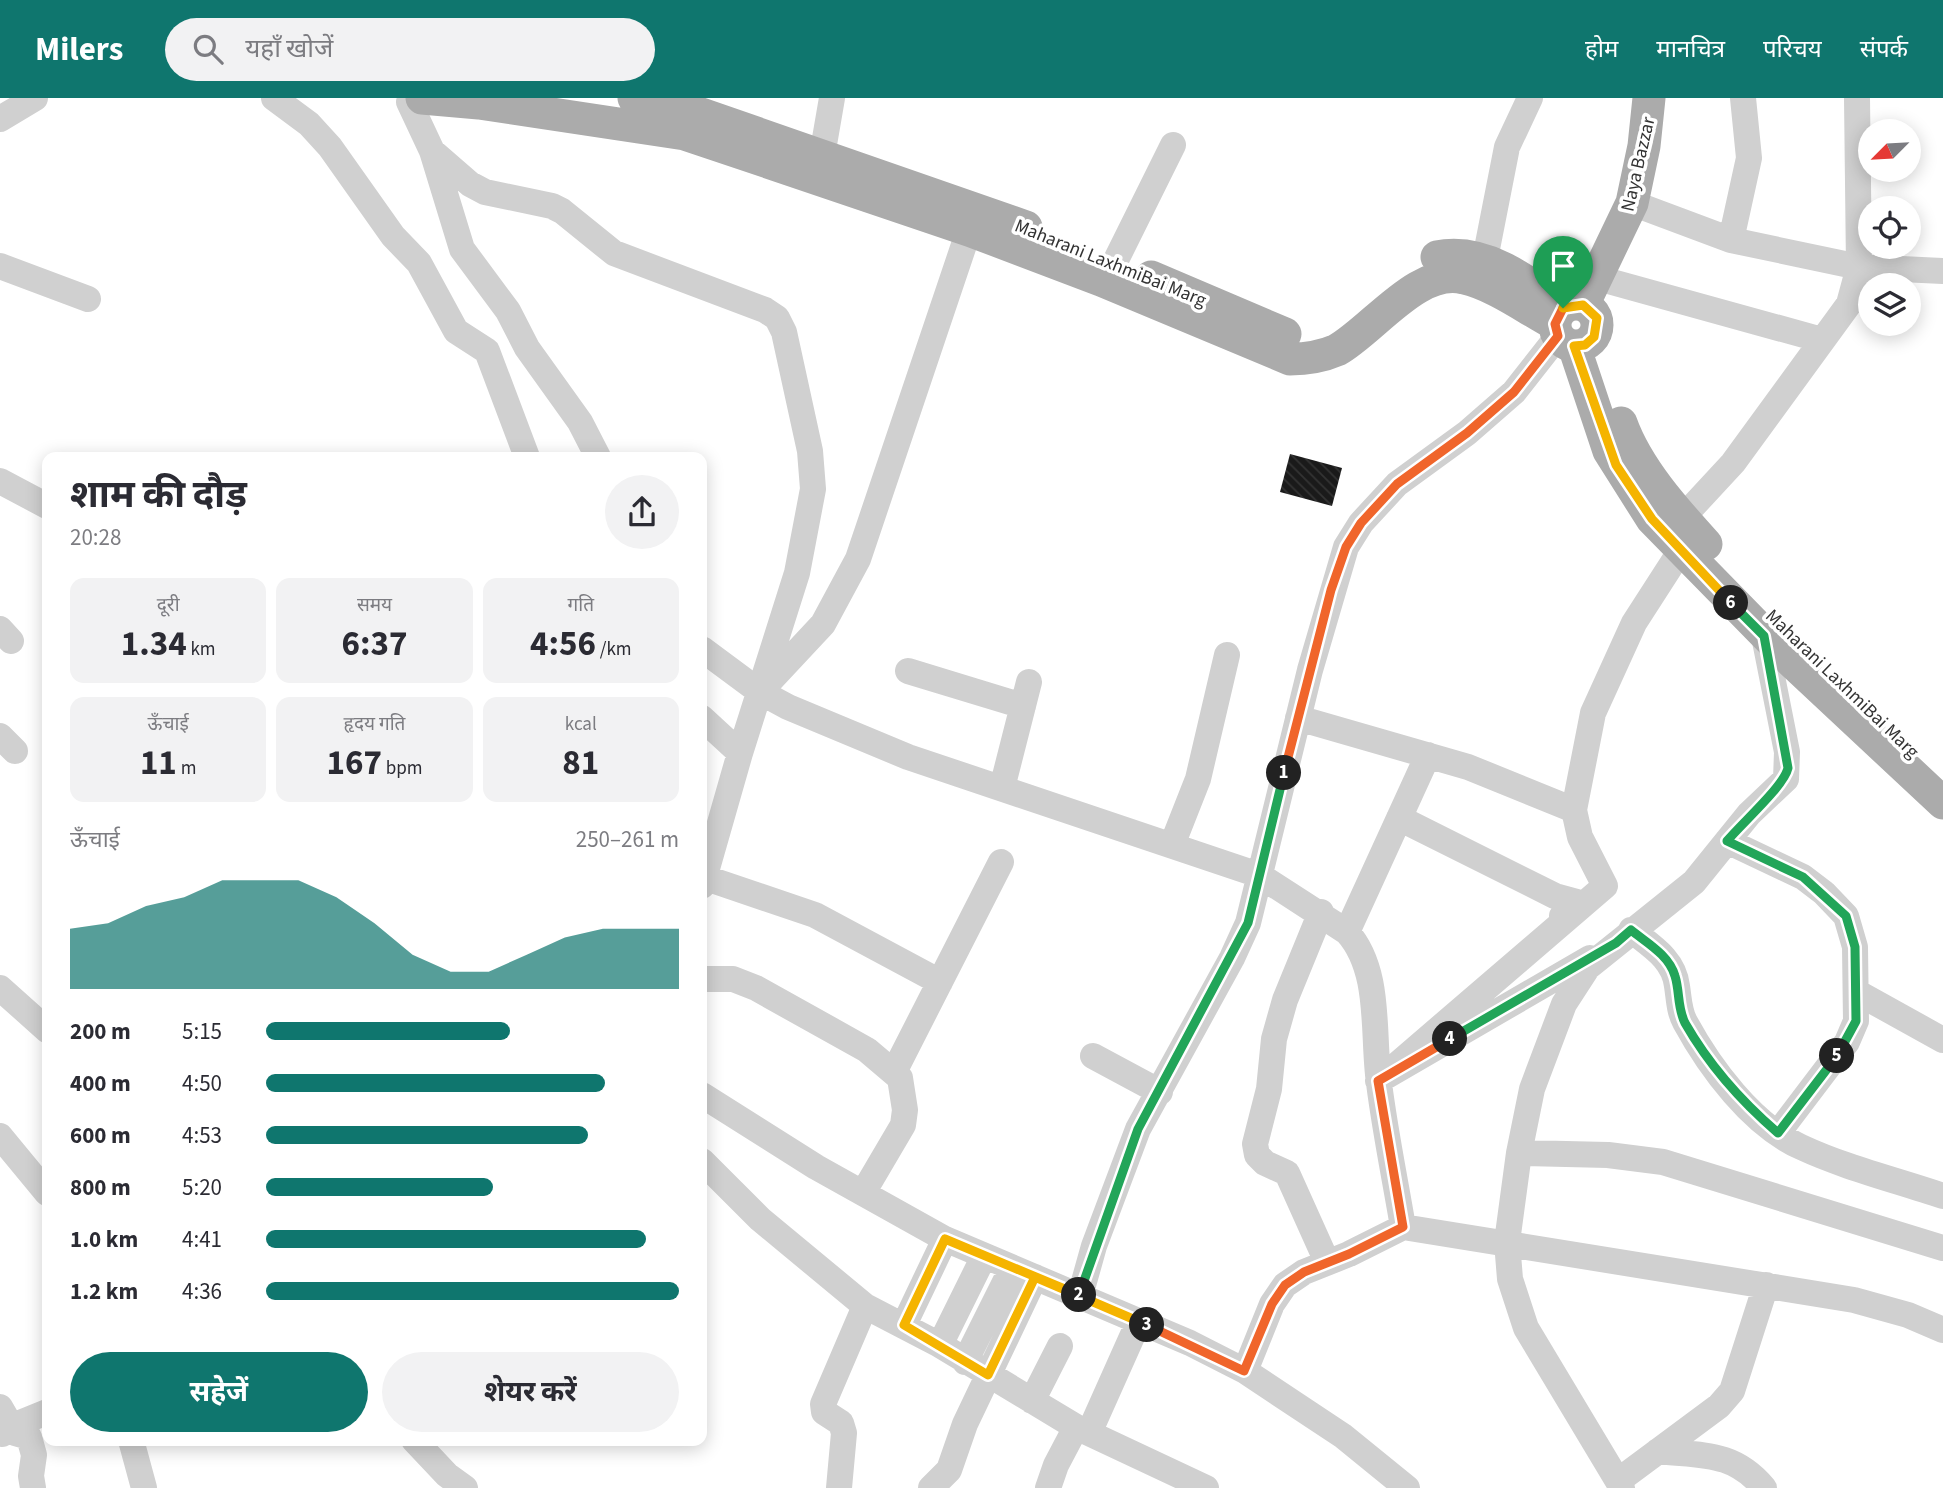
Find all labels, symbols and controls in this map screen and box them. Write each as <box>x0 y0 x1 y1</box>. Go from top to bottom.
search box <box>165 18 655 81</box>
text: Milers <box>35 26 123 73</box>
icon: search <box>189 30 227 68</box>
text: यहाँ खोजें <box>245 30 333 67</box>
text: होम <box>1585 32 1618 67</box>
text: मानचित्र <box>1656 32 1725 67</box>
text: परिचय <box>1763 32 1822 67</box>
text: संपर्क <box>1860 32 1908 67</box>
street label: Naya Bazzar <box>1614 114 1663 214</box>
north arrow <box>1858 119 1922 182</box>
map controls <box>1858 119 1921 336</box>
button: locate <box>1858 196 1921 259</box>
street label: Maharani LaxhmiBai Marg <box>1011 213 1211 314</box>
pin <box>1533 236 1593 308</box>
icon: arrive <box>1544 247 1582 285</box>
button: layers <box>1858 273 1921 336</box>
text: शाम की दौड़ <box>70 468 247 522</box>
button: share <box>605 475 679 549</box>
text: 20:28 <box>70 521 121 554</box>
pin: 6 <box>1714 586 1748 620</box>
text: 6 <box>1725 589 1736 616</box>
text: दूरी <box>157 592 180 619</box>
text: समय <box>357 592 392 619</box>
text: गति <box>568 592 594 619</box>
street label: Maharani LaxhmiBai Marg <box>1759 603 1925 765</box>
text: 1.34 <box>121 619 187 669</box>
text: 6:37 <box>342 619 407 669</box>
text: 4:56 <box>530 619 596 669</box>
text: km <box>187 636 216 663</box>
text: /km <box>596 636 632 663</box>
text: ऊँचाई <box>148 711 189 738</box>
text: हृदय गति <box>344 711 405 738</box>
text: kcal <box>565 711 597 738</box>
text: 11 <box>140 738 177 788</box>
text: 167 <box>326 738 382 788</box>
text: 81 <box>562 738 599 788</box>
text: m <box>177 755 196 782</box>
text: bpm <box>382 755 423 782</box>
pin: 1 <box>1266 756 1302 790</box>
text: 1 <box>1278 759 1289 786</box>
text: ऊँचाई <box>70 823 120 856</box>
text: 250–261 m <box>576 823 679 856</box>
text: 200 m <box>70 1015 131 1048</box>
text: 5:15 <box>182 1015 222 1048</box>
pin: 4 <box>1432 1021 1468 1056</box>
text: 4 <box>1444 1025 1455 1052</box>
pin: 5 <box>1820 1038 1854 1074</box>
text: 5 <box>1831 1042 1842 1069</box>
text: 400 m <box>70 1067 131 1100</box>
text: 4:50 <box>182 1067 222 1100</box>
text: 600 m <box>70 1119 131 1152</box>
text: 4:53 <box>182 1119 222 1152</box>
text: 800 m <box>70 1171 131 1204</box>
text: 5:20 <box>182 1171 222 1204</box>
text: 1.0 km <box>70 1223 138 1256</box>
text: 4:41 <box>182 1223 222 1256</box>
text: 1.2 km <box>70 1275 138 1308</box>
text: 4:36 <box>182 1275 222 1308</box>
pin: 2 <box>1062 1278 1096 1312</box>
text: 2 <box>1073 1281 1084 1308</box>
pin: 3 <box>1130 1308 1164 1342</box>
text: 3 <box>1141 1311 1152 1338</box>
button: सहेजें <box>70 1352 368 1432</box>
button: शेयर करें <box>382 1352 679 1432</box>

